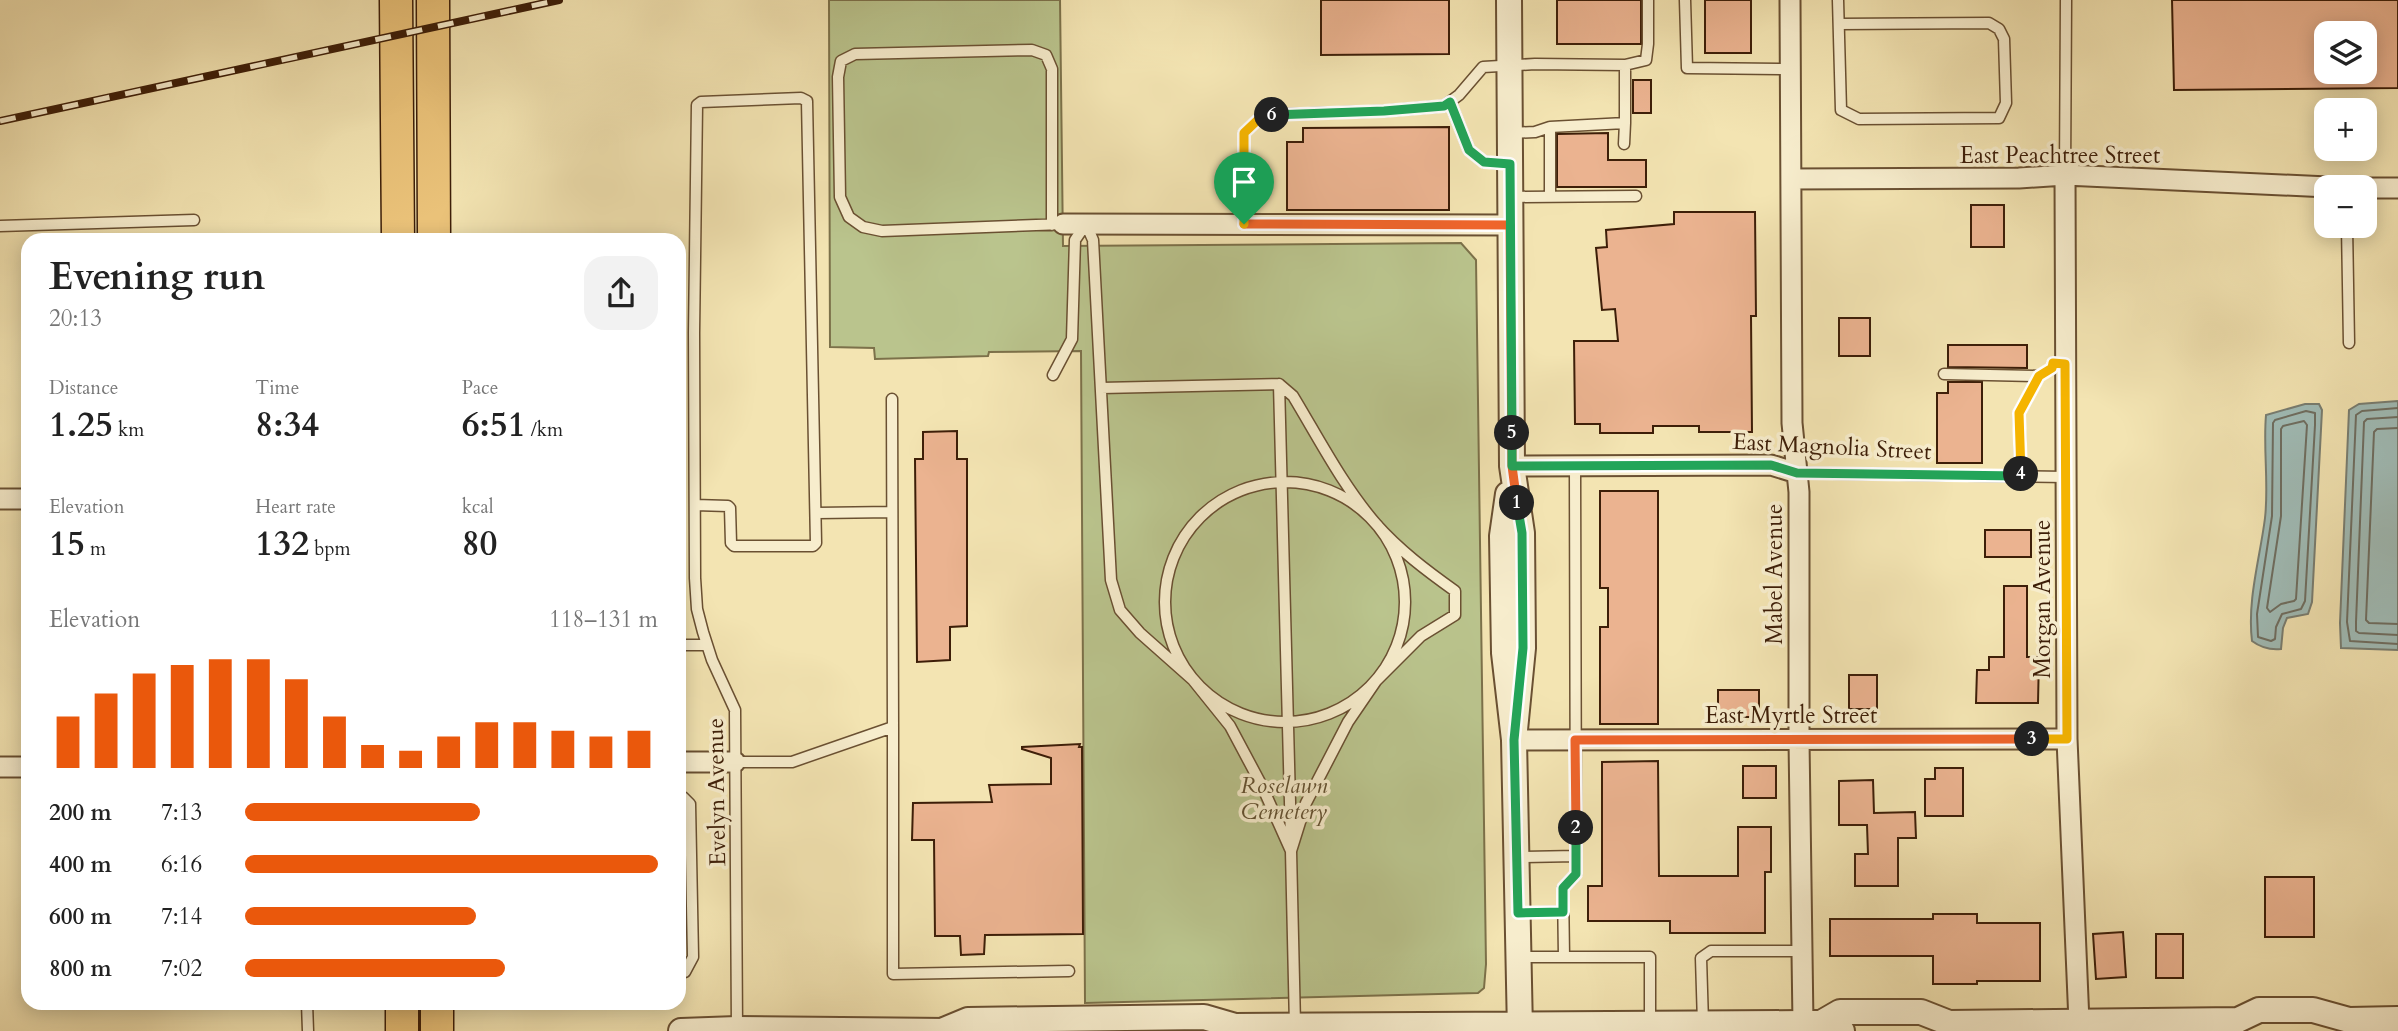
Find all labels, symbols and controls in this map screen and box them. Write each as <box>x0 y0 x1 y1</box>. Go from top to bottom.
map controls <box>2314 21 2377 238</box>
button: layers <box>2314 21 2377 84</box>
pin: 6 <box>1254 97 1290 132</box>
button: + <box>2314 98 2377 161</box>
text: 6 <box>1267 101 1276 127</box>
street label: East Peachtree Street <box>1960 140 2160 171</box>
pin <box>1214 152 1274 224</box>
icon: arrive <box>1225 163 1263 201</box>
button: − <box>2314 175 2377 238</box>
text: Evening run <box>49 251 265 303</box>
button: share <box>584 256 658 330</box>
text: 20:13 <box>49 303 102 334</box>
text: Distance <box>49 375 118 401</box>
text: Time <box>255 375 299 401</box>
text: Pace <box>462 375 498 401</box>
text: 1.25 <box>49 401 113 449</box>
text: 8:34 <box>255 401 319 449</box>
text: 6:51 <box>462 401 526 449</box>
pin: 5 <box>1494 416 1530 450</box>
text: km <box>113 417 144 443</box>
text: /km <box>526 417 563 443</box>
text: 5 <box>1507 419 1516 445</box>
street label: East Magnolia Street <box>1732 426 1932 467</box>
pin: 4 <box>2004 456 2038 491</box>
text: 4 <box>2016 460 2025 486</box>
pin: 1 <box>1500 486 1534 520</box>
text: 1 <box>1512 489 1521 515</box>
text: Elevation <box>49 494 124 520</box>
text: Heart rate <box>255 494 336 520</box>
text: kcal <box>462 494 494 520</box>
street label: Mabel Avenue <box>1759 504 1790 645</box>
street label: Morgan Avenue <box>2027 519 2058 679</box>
text: 15 <box>49 520 85 568</box>
text: 132 <box>255 520 309 568</box>
text: 80 <box>462 520 498 568</box>
text: m <box>85 536 106 562</box>
text: bpm <box>309 536 351 562</box>
text: Elevation <box>49 604 140 635</box>
text: 118–131 m <box>549 604 658 635</box>
street label: East Myrtle Street <box>1705 700 1877 731</box>
street label: Evelyn Avenue <box>700 718 733 866</box>
pin: 3 <box>2014 722 2050 756</box>
text: 3 <box>2027 725 2036 751</box>
park label: Roselawn Cemetery <box>1241 770 1328 827</box>
text: 200 m <box>49 797 112 828</box>
text: 7:13 <box>161 797 202 828</box>
pin: 2 <box>1558 810 1594 846</box>
text: 2 <box>1571 814 1580 840</box>
text: 400 m <box>49 849 112 880</box>
text: 6:16 <box>161 849 202 880</box>
text: 600 m <box>49 901 112 932</box>
text: 7:14 <box>161 901 202 932</box>
text: 800 m <box>49 953 112 984</box>
text: 7:02 <box>161 953 202 984</box>

